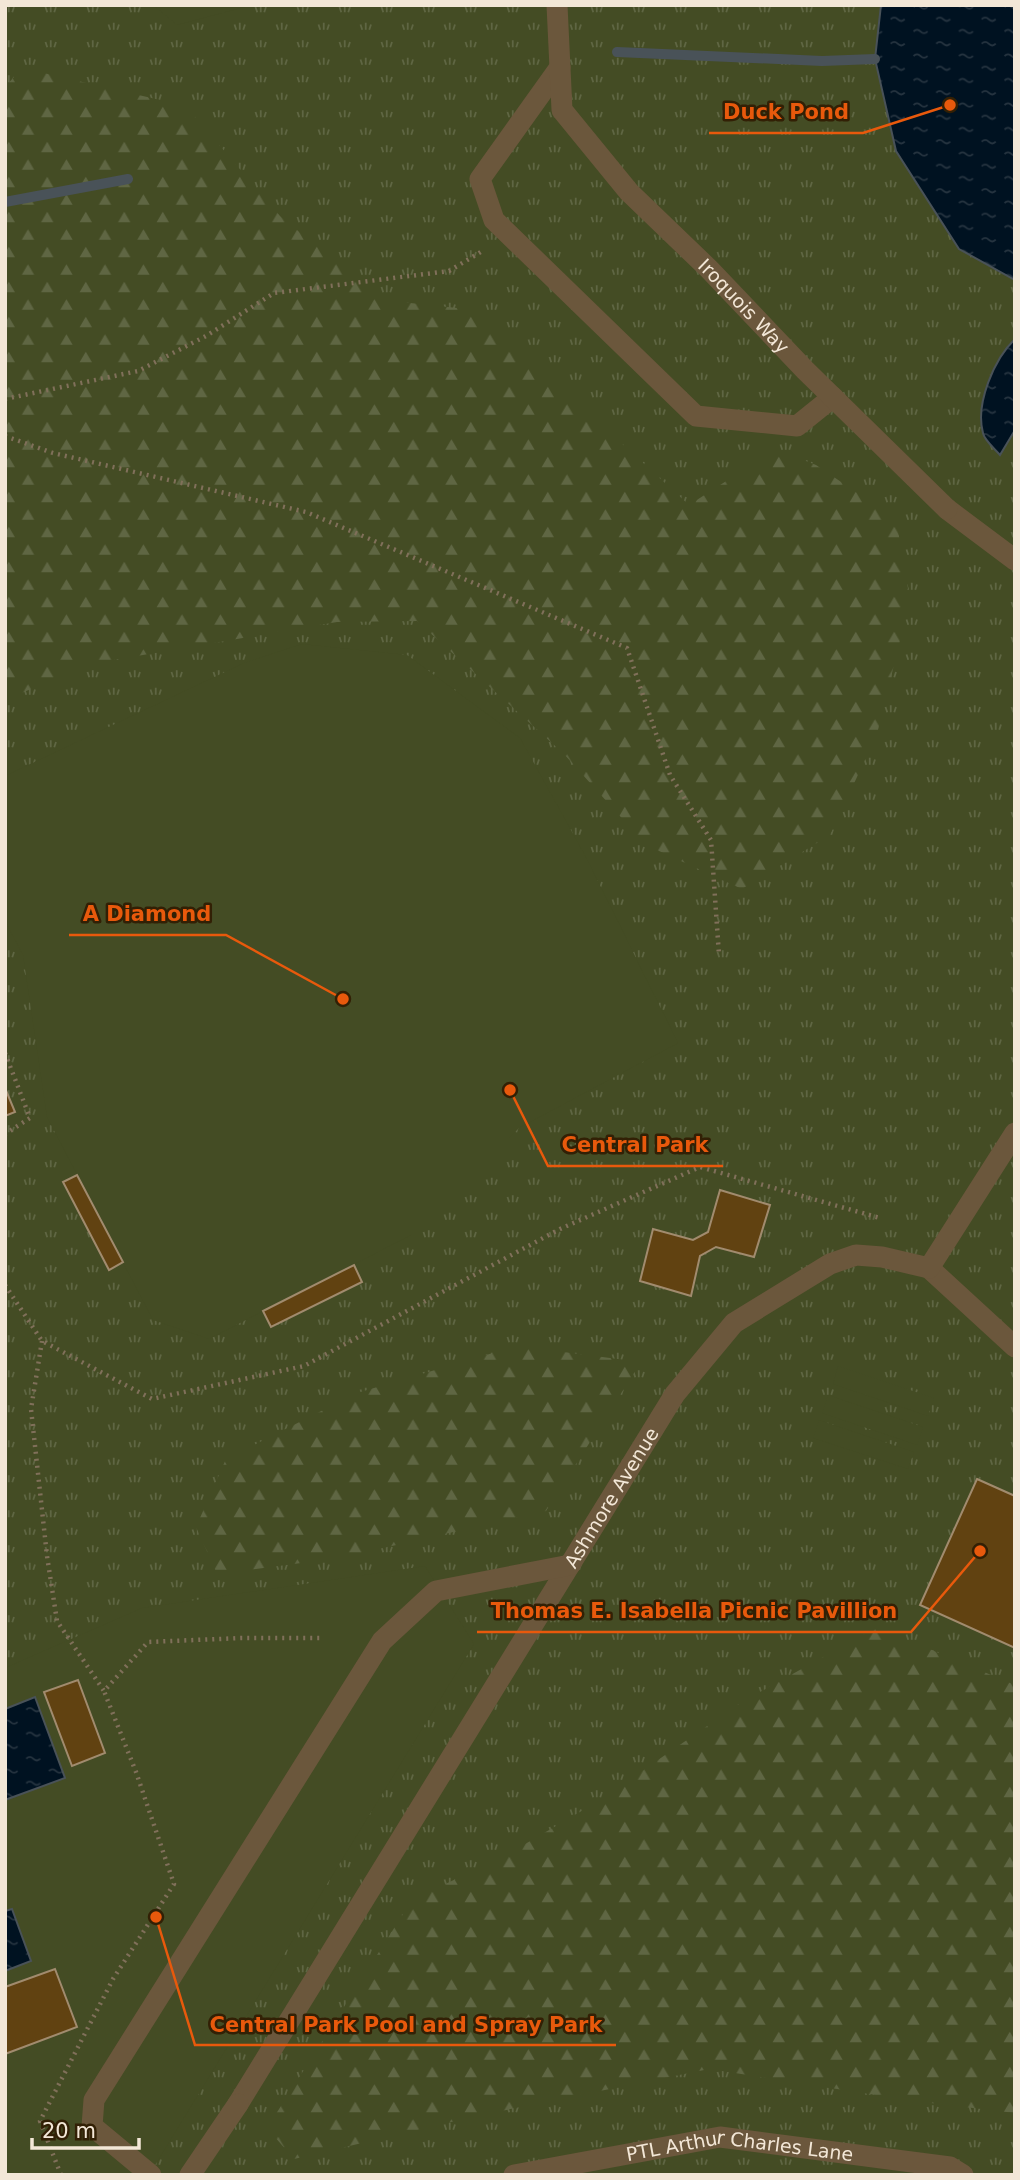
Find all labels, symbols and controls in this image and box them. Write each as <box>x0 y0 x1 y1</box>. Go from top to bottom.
callout: Duck Pond <box>709 91 863 133</box>
text: Duck Pond <box>723 100 849 124</box>
street label: Iroquois Way <box>694 254 794 358</box>
callout: A Diamond <box>69 893 226 935</box>
text: A Diamond <box>83 902 211 926</box>
callout: Central Park <box>548 1124 723 1166</box>
text: Central Park <box>562 1133 710 1157</box>
street label: Ashmore Avenue <box>560 1423 663 1572</box>
callout: Thomas E. Isabella Picnic Pavillion <box>477 1590 911 1632</box>
text: Thomas E. Isabella Picnic Pavillion <box>491 1599 897 1623</box>
callout: Central Park Pool and Spray Park <box>195 2003 616 2045</box>
text: Central Park Pool and Spray Park <box>210 2013 603 2037</box>
scale bar <box>32 2106 138 2150</box>
text: 20 m <box>42 2119 96 2143</box>
street label: PTL Arthur Charles Lane <box>624 2126 855 2165</box>

